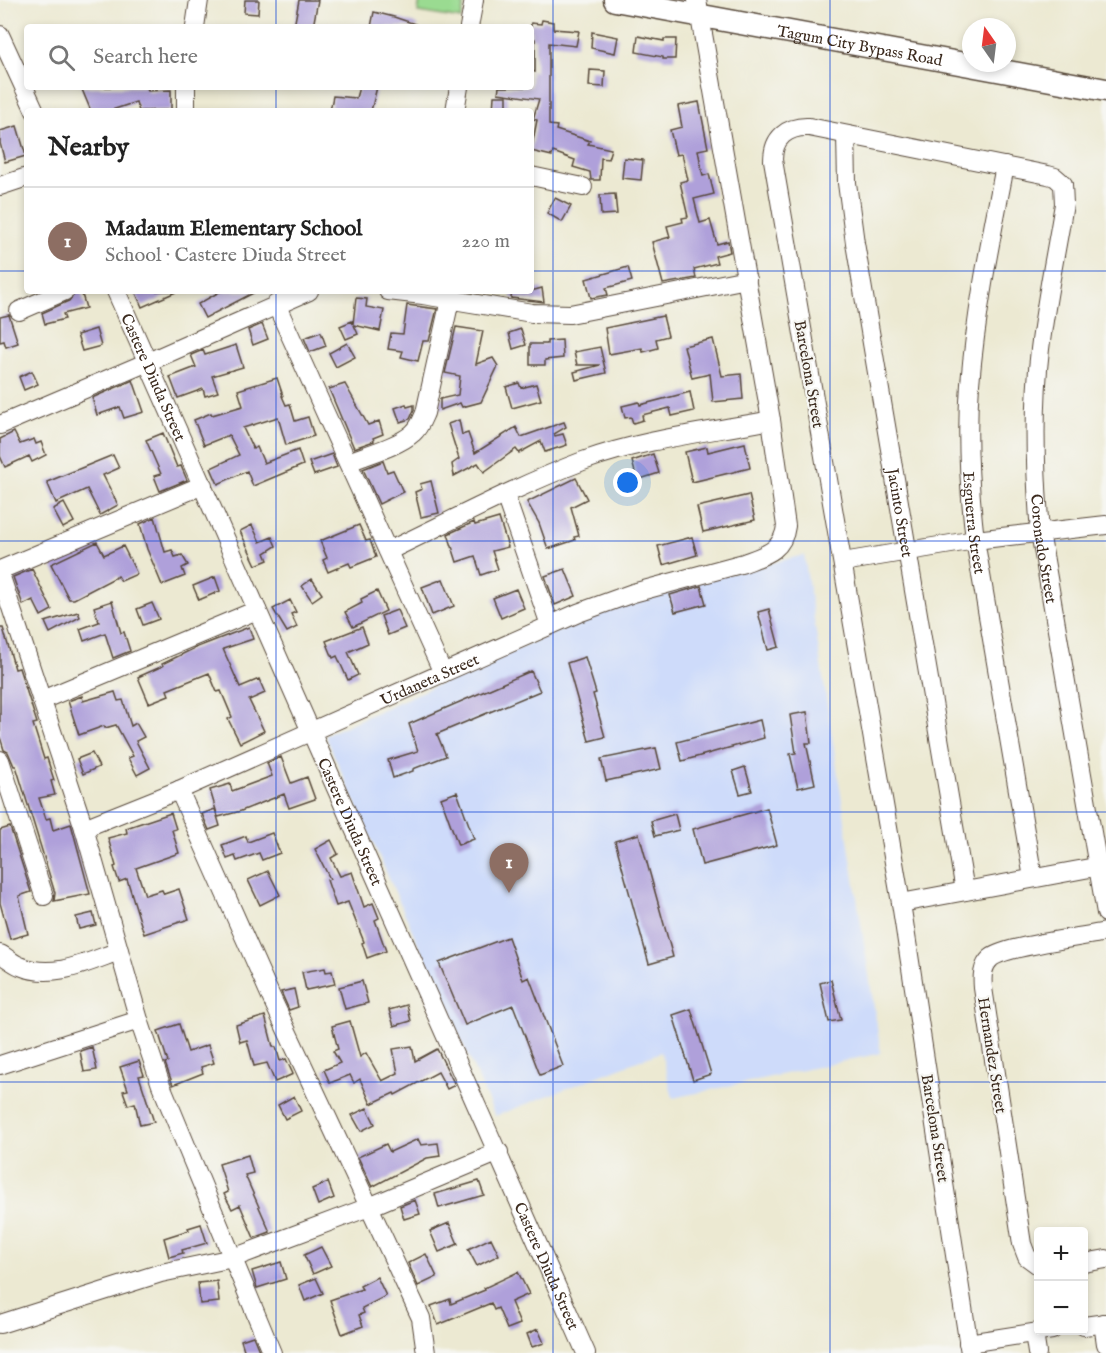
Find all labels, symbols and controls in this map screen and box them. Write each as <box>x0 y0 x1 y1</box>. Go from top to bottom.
north arrow <box>962 18 1016 72</box>
street label: Tagum City Bypass Road <box>775 22 944 72</box>
search box <box>24 24 534 90</box>
icon: search <box>45 41 78 74</box>
text: Search here <box>93 43 198 71</box>
text: Nearby <box>48 131 129 164</box>
text: Madaum Elementary School <box>105 215 362 243</box>
text: 1 <box>64 229 71 254</box>
text: 220 m <box>462 229 510 254</box>
text: School · Castere Diuda Street <box>105 243 346 268</box>
street label: Castere Diuda Street <box>115 311 189 445</box>
street label: Barcelona Street <box>789 319 827 430</box>
street label: Jacinto Street <box>881 465 916 559</box>
your location <box>613 468 642 497</box>
street label: Esguerra Street <box>957 471 989 576</box>
street label: Coronado Street <box>1025 494 1060 606</box>
street label: Urdaneta Street <box>377 650 483 711</box>
street label: Castere Diuda Street <box>312 755 386 890</box>
pin: 1 <box>490 844 528 893</box>
street label: Hernandez Street <box>972 996 1010 1115</box>
street label: Barcelona Street <box>916 1073 953 1184</box>
street label: Castere Diuda Street <box>509 1200 583 1334</box>
map controls <box>1034 1227 1088 1335</box>
button: + <box>1034 1227 1088 1281</box>
button: − <box>1034 1281 1088 1335</box>

